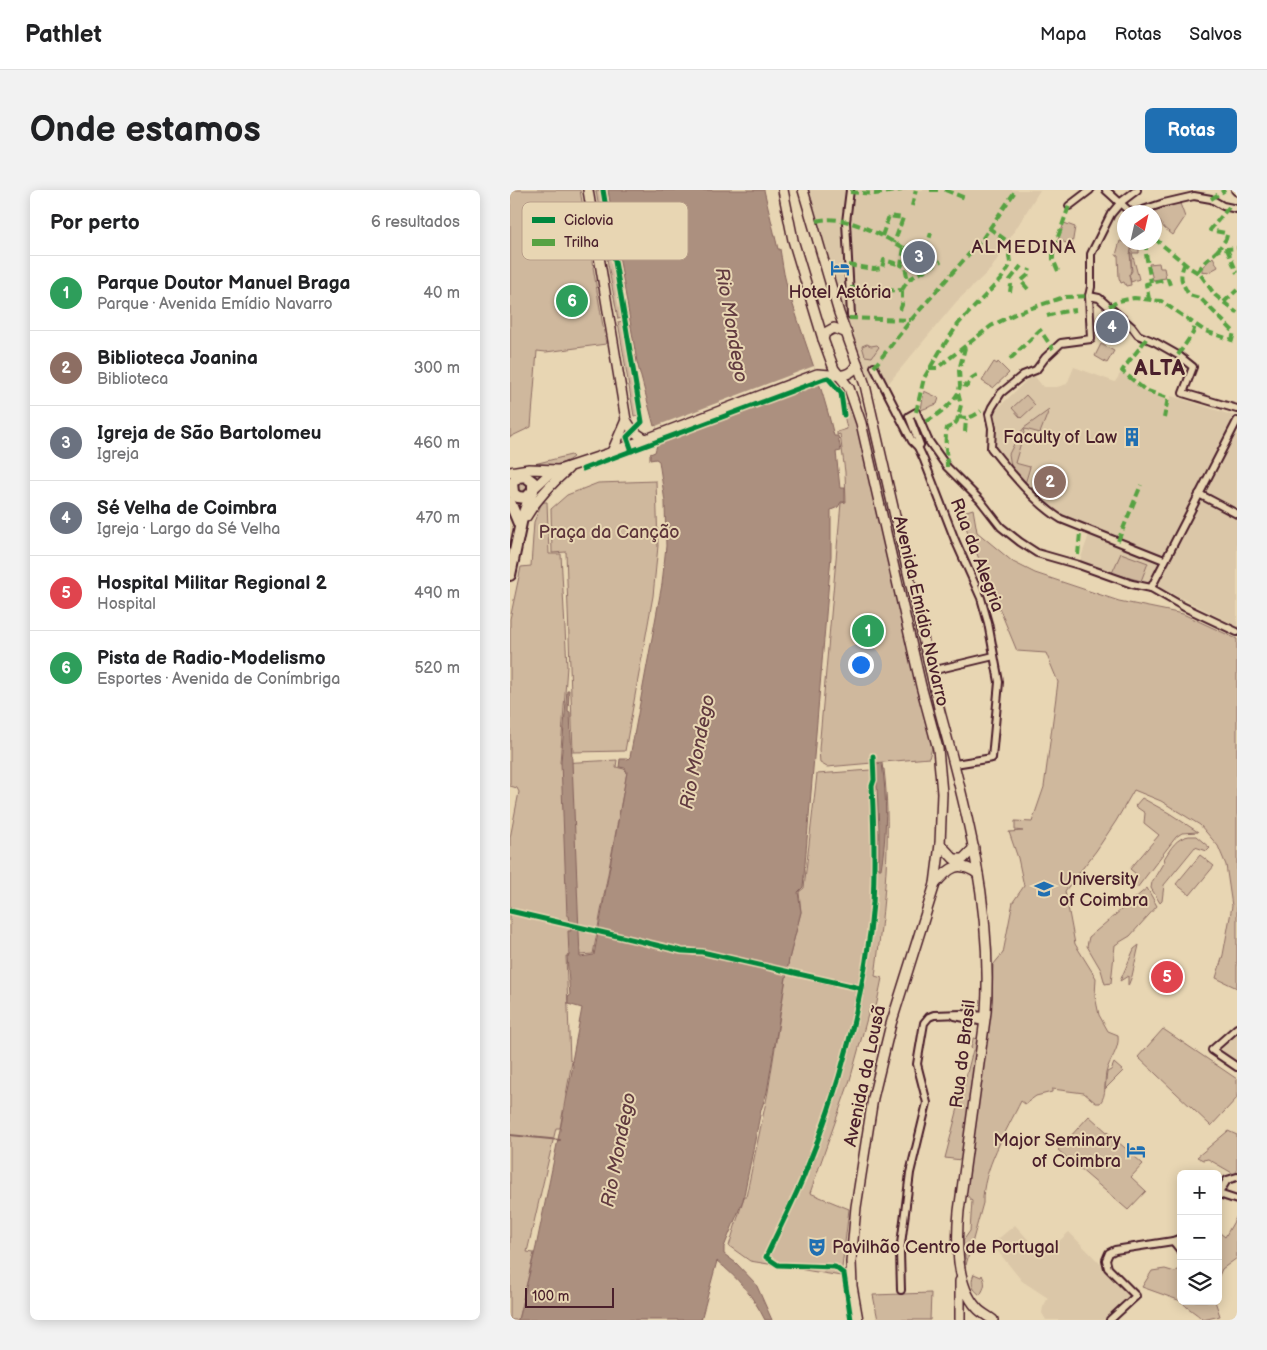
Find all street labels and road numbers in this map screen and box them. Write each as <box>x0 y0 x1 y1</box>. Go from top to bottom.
street label: Rua da Alegria <box>946 495 1008 615</box>
street label: Avenida Emídio Navarro <box>889 514 953 708</box>
street label: Rua do Brasil <box>946 999 980 1109</box>
street label: Avenida da Lousã <box>840 1003 890 1149</box>

